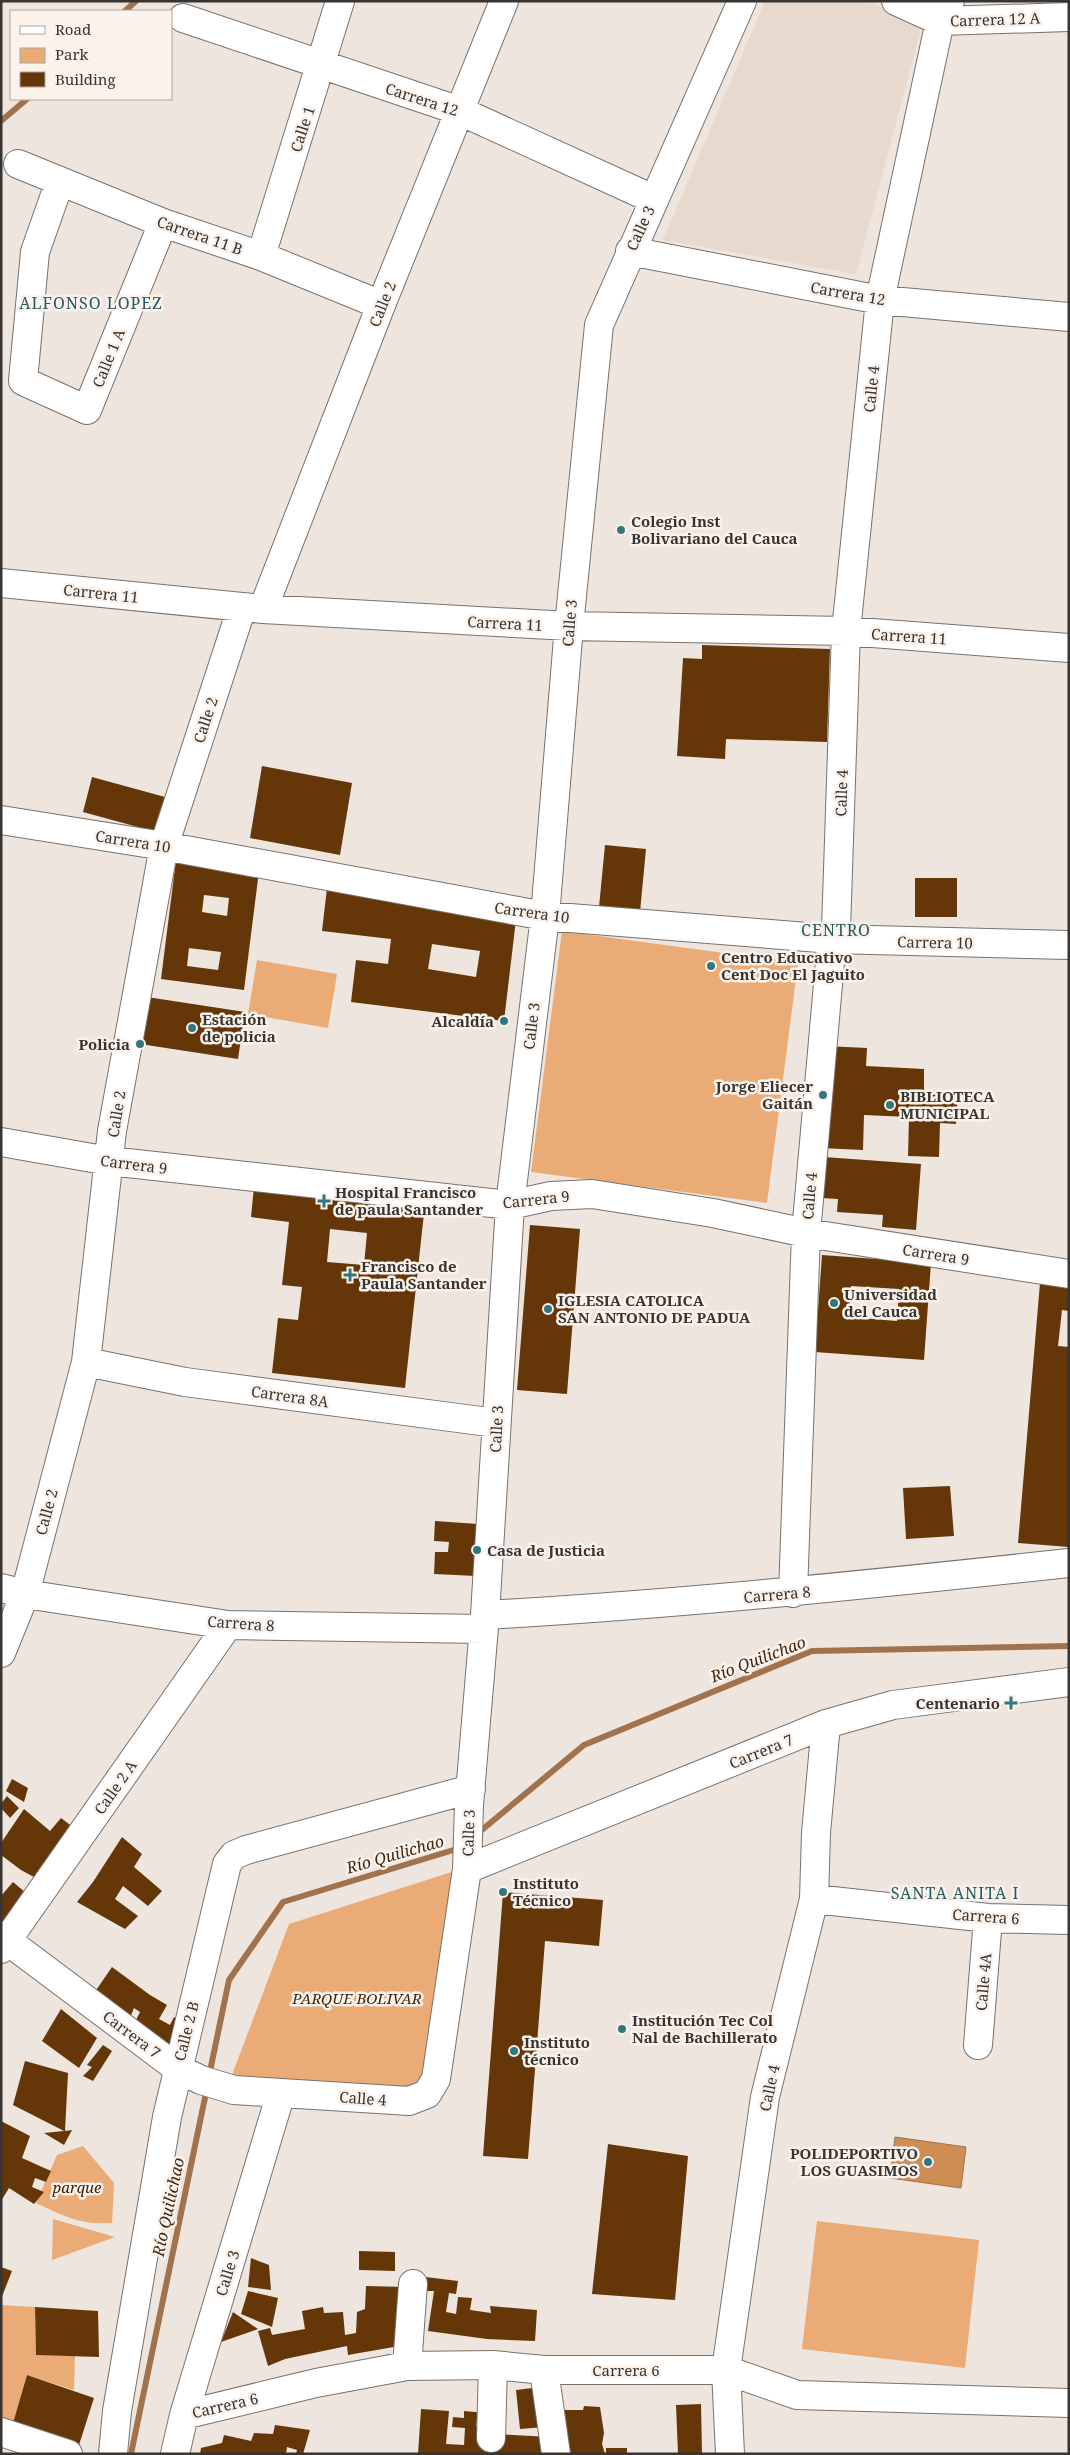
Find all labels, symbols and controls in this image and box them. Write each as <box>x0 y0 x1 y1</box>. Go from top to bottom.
street label: Carrera 12 A <box>950 7 1041 31</box>
legend <box>10 10 172 100</box>
text: Road <box>55 19 91 39</box>
text: Park <box>55 44 89 64</box>
text: Building <box>55 69 116 89</box>
street label: Carrera 12 <box>383 78 461 120</box>
street label: Calle 1 <box>285 103 319 155</box>
street label: Calle 3 <box>621 202 659 254</box>
street label: Carrera 11 B <box>154 211 246 259</box>
street label: Carrera 12 <box>809 277 887 309</box>
street label: Calle 2 <box>364 278 400 330</box>
district label: ALFONSO LOPEZ <box>19 292 163 314</box>
street label: Calle 1 A <box>87 325 129 390</box>
street label: Calle 4 <box>859 364 883 414</box>
place label: Colegio Inst Bolivariano del Cauca <box>631 511 798 548</box>
marker: Colegio Inst Bolivariano del Cauca <box>615 524 627 536</box>
street label: Carrera 11 <box>62 579 140 607</box>
street label: Calle 3 <box>557 599 581 647</box>
street label: Carrera 11 <box>467 611 543 635</box>
street label: Carrera 11 <box>871 623 947 649</box>
street label: Calle 2 <box>188 694 222 746</box>
street label: Calle 4 <box>830 768 852 817</box>
street label: Carrera 10 <box>94 825 172 857</box>
street label: Carrera 10 <box>493 897 571 927</box>
district label: CENTRO <box>801 919 871 941</box>
street label: Carrera 10 <box>897 931 973 953</box>
place label: Centro Educativo Cent Doc El Jaguito <box>721 947 865 984</box>
marker: Centro Educativo Cent Doc El Jaguito <box>705 960 717 972</box>
street label: Calle 3 <box>518 1001 544 1051</box>
place label: Estación de policia <box>202 1009 276 1046</box>
place label: Alcaldía <box>431 1011 494 1031</box>
marker: Alcaldía <box>498 1015 510 1027</box>
marker: Estación de policia <box>186 1022 198 1034</box>
place label: Policia <box>78 1034 130 1054</box>
marker: Policia <box>134 1038 146 1050</box>
place label: Jorge Eliecer Gaitán <box>715 1076 813 1113</box>
place label: BIBLIOTECA MUNICIPAL <box>900 1086 995 1123</box>
street label: Calle 2 <box>102 1089 130 1139</box>
marker: Jorge Eliecer Gaitán <box>817 1089 829 1101</box>
marker: BIBLIOTECA MUNICIPAL <box>884 1099 896 1111</box>
street label: Carrera 9 <box>99 1150 169 1178</box>
street label: Calle 4 <box>797 1171 821 1220</box>
place label: Hospital Francisco de paula Santander <box>335 1182 483 1219</box>
street label: Carrera 9 <box>501 1186 571 1212</box>
marker: Hospital Francisco de paula Santander <box>317 1194 331 1208</box>
street label: Carrera 9 <box>901 1239 971 1269</box>
place label: Francisco de Paula Santander <box>361 1256 487 1293</box>
marker: Francisco de Paula Santander <box>343 1268 357 1282</box>
place label: Universidad del Cauca <box>844 1284 937 1321</box>
place label: IGLESIA CATOLICA SAN ANTONIO DE PADUA <box>558 1290 751 1327</box>
marker: Universidad del Cauca <box>828 1297 840 1309</box>
marker: IGLESIA CATOLICA SAN ANTONIO DE PADUA <box>542 1303 554 1315</box>
street label: Carrera 8A <box>250 1381 330 1411</box>
street label: Calle 3 <box>485 1405 507 1453</box>
street label: Calle 2 <box>30 1487 62 1537</box>
place label: Casa de Justicia <box>487 1540 605 1560</box>
marker: Casa de Justicia <box>471 1544 483 1556</box>
street label: Carrera 8 <box>743 1581 811 1607</box>
street label: Carrera 8 <box>207 1611 275 1635</box>
water label: Río Quilichao <box>706 1631 809 1688</box>
place label: Centenario <box>915 1693 1000 1713</box>
marker: Centenario <box>1004 1696 1018 1710</box>
street label: Carrera 7 <box>726 1729 796 1773</box>
street label: Calle 2 A <box>89 1756 141 1818</box>
street label: Calle 3 <box>457 1809 479 1857</box>
water label: Río Quilichao <box>343 1830 446 1879</box>
place label: Instituto Técnico <box>513 1873 579 1910</box>
district label: SANTA ANITA I <box>891 1882 1019 1904</box>
marker: Instituto Técnico <box>497 1886 509 1898</box>
street label: Carrera 6 <box>952 1904 1020 1928</box>
street label: Calle 4A <box>971 1952 996 2012</box>
park label: PARQUE BOLIVAR <box>291 1988 422 2008</box>
street label: Calle 2 B <box>169 1999 203 2063</box>
street label: Carrera 7 <box>99 2006 165 2062</box>
place label: Institución Tec Col Nal de Bachillerato <box>632 2010 777 2047</box>
marker: Institución Tec Col Nal de Bachillerato <box>616 2023 628 2035</box>
place label: Instituto técnico <box>524 2032 590 2069</box>
marker: Instituto técnico <box>508 2045 520 2057</box>
street label: Calle 4 <box>754 2062 784 2113</box>
street label: Calle 4 <box>339 2086 388 2110</box>
place label: POLIDEPORTIVO LOS GUASIMOS <box>790 2143 918 2180</box>
water label: Río Quilichao <box>147 2155 189 2260</box>
marker: POLIDEPORTIVO LOS GUASIMOS <box>922 2156 934 2168</box>
park label: parque <box>52 2177 102 2197</box>
street label: Calle 3 <box>211 2247 243 2299</box>
street label: Carrera 6 <box>592 2360 660 2380</box>
street label: Carrera 6 <box>190 2388 260 2422</box>

